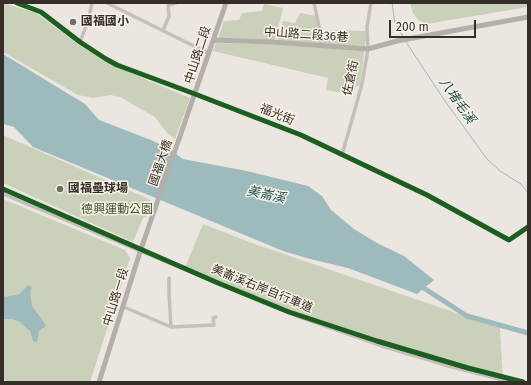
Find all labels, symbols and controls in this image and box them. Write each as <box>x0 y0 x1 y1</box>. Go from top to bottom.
scale bar <box>391 12 478 38</box>
place label: 國福國小 <box>81 15 129 29</box>
marker: 國福國小 <box>68 17 78 27</box>
text: 200 m <box>396 20 429 34</box>
street label: 中山路二段 <box>182 24 214 86</box>
street label: 中山路二段36巷 <box>263 25 349 45</box>
street label: 佐倉街 <box>340 59 362 97</box>
water label: 八堵毛溪 <box>436 75 478 127</box>
street label: 福光街 <box>258 102 296 128</box>
street label: 國福大橋 <box>146 138 176 188</box>
place label: 國福壘球場 <box>68 182 128 196</box>
water label: 美崙溪 <box>245 183 287 207</box>
marker: 國福壘球場 <box>55 184 65 194</box>
park label: 德興運動公園 <box>81 203 153 217</box>
street label: 美崙溪右岸自行車道 <box>209 262 315 316</box>
street label: 中山路一段 <box>100 266 132 328</box>

